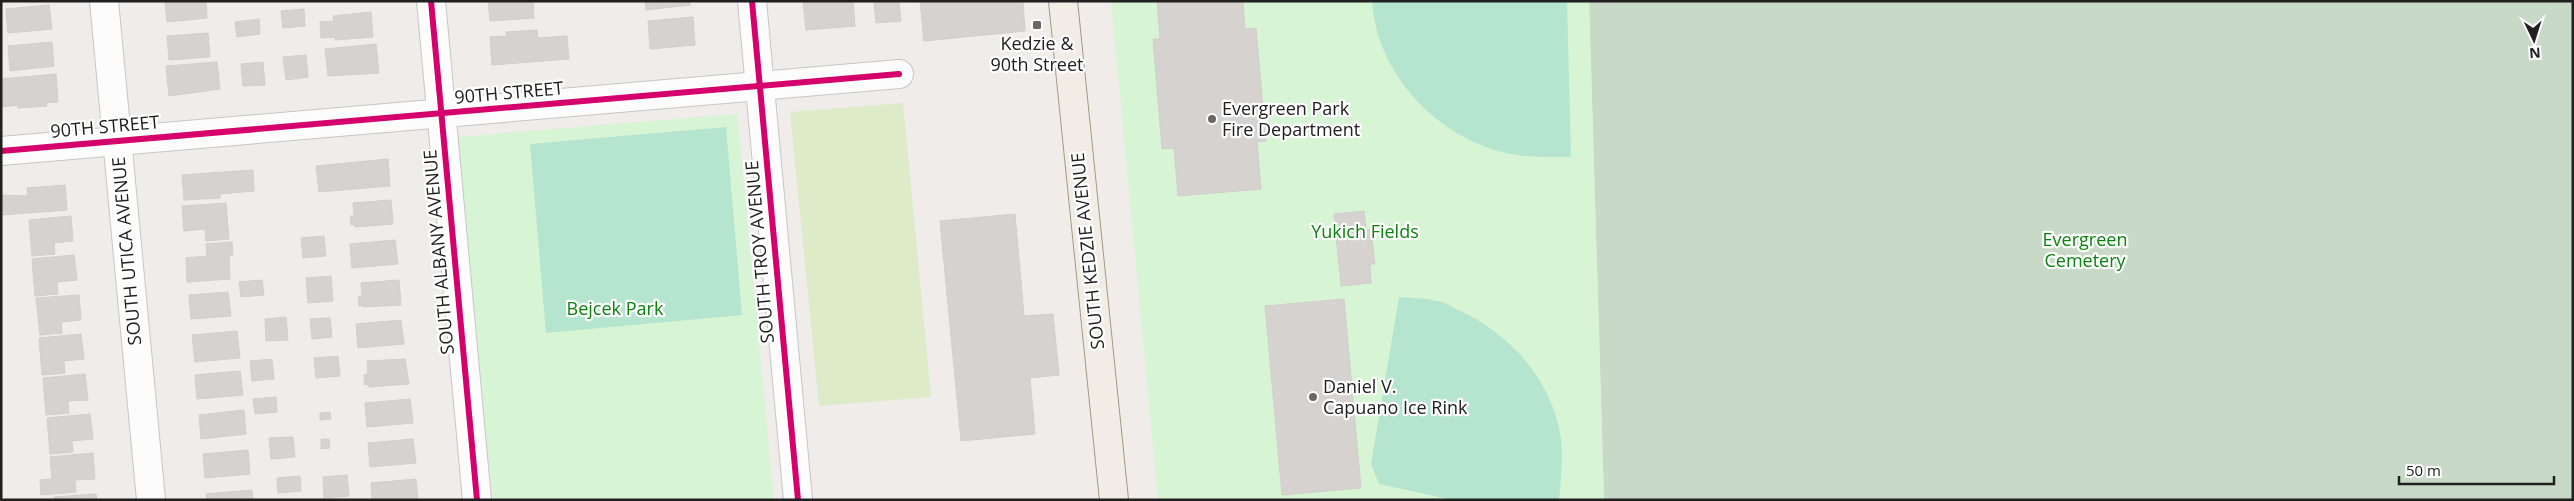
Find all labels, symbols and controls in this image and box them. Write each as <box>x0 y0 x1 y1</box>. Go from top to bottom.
north arrow <box>2509 15 2559 65</box>
marker: Kedzie & 90th Street <box>1031 19 1043 31</box>
place label: Kedzie & 90th Street <box>991 31 1084 76</box>
text: N <box>2529 44 2541 63</box>
street label: 90TH STREET <box>453 75 564 109</box>
place label: Evergreen Park Fire Department <box>1222 96 1360 141</box>
street label: 90TH STREET <box>49 109 160 143</box>
marker: Evergreen Park Fire Department <box>1206 113 1218 125</box>
street label: SOUTH ALBANY AVENUE <box>417 149 459 356</box>
street label: SOUTH KEDZIE AVENUE <box>1065 152 1109 351</box>
street label: SOUTH UTICA AVENUE <box>106 156 146 346</box>
street label: SOUTH TROY AVENUE <box>739 160 779 344</box>
park label: Yukich Fields <box>1311 219 1419 243</box>
park label: Evergreen Cemetery <box>2043 227 2127 272</box>
park label: Bejcek Park <box>567 296 664 320</box>
place label: Daniel V. Capuano Ice Rink <box>1323 374 1468 419</box>
marker: Daniel V. Capuano Ice Rink <box>1307 391 1319 403</box>
scale bar <box>2399 454 2554 486</box>
text: 50 m <box>2406 460 2441 480</box>

